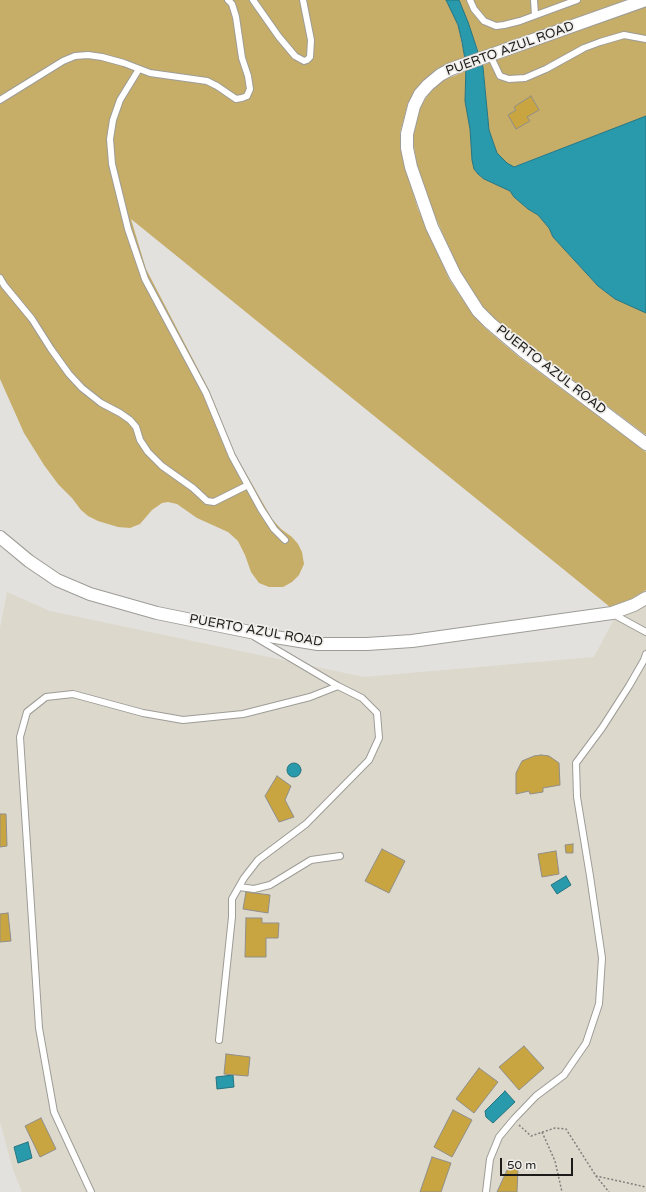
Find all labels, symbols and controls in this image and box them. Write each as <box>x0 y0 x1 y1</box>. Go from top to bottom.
street label: PUERTO AZUL ROAD <box>444 19 576 79</box>
street label: PUERTO AZUL ROAD <box>493 322 609 418</box>
street label: PUERTO AZUL ROAD <box>188 612 324 650</box>
scale bar <box>502 1150 575 1176</box>
text: 50 m <box>507 1158 536 1172</box>

